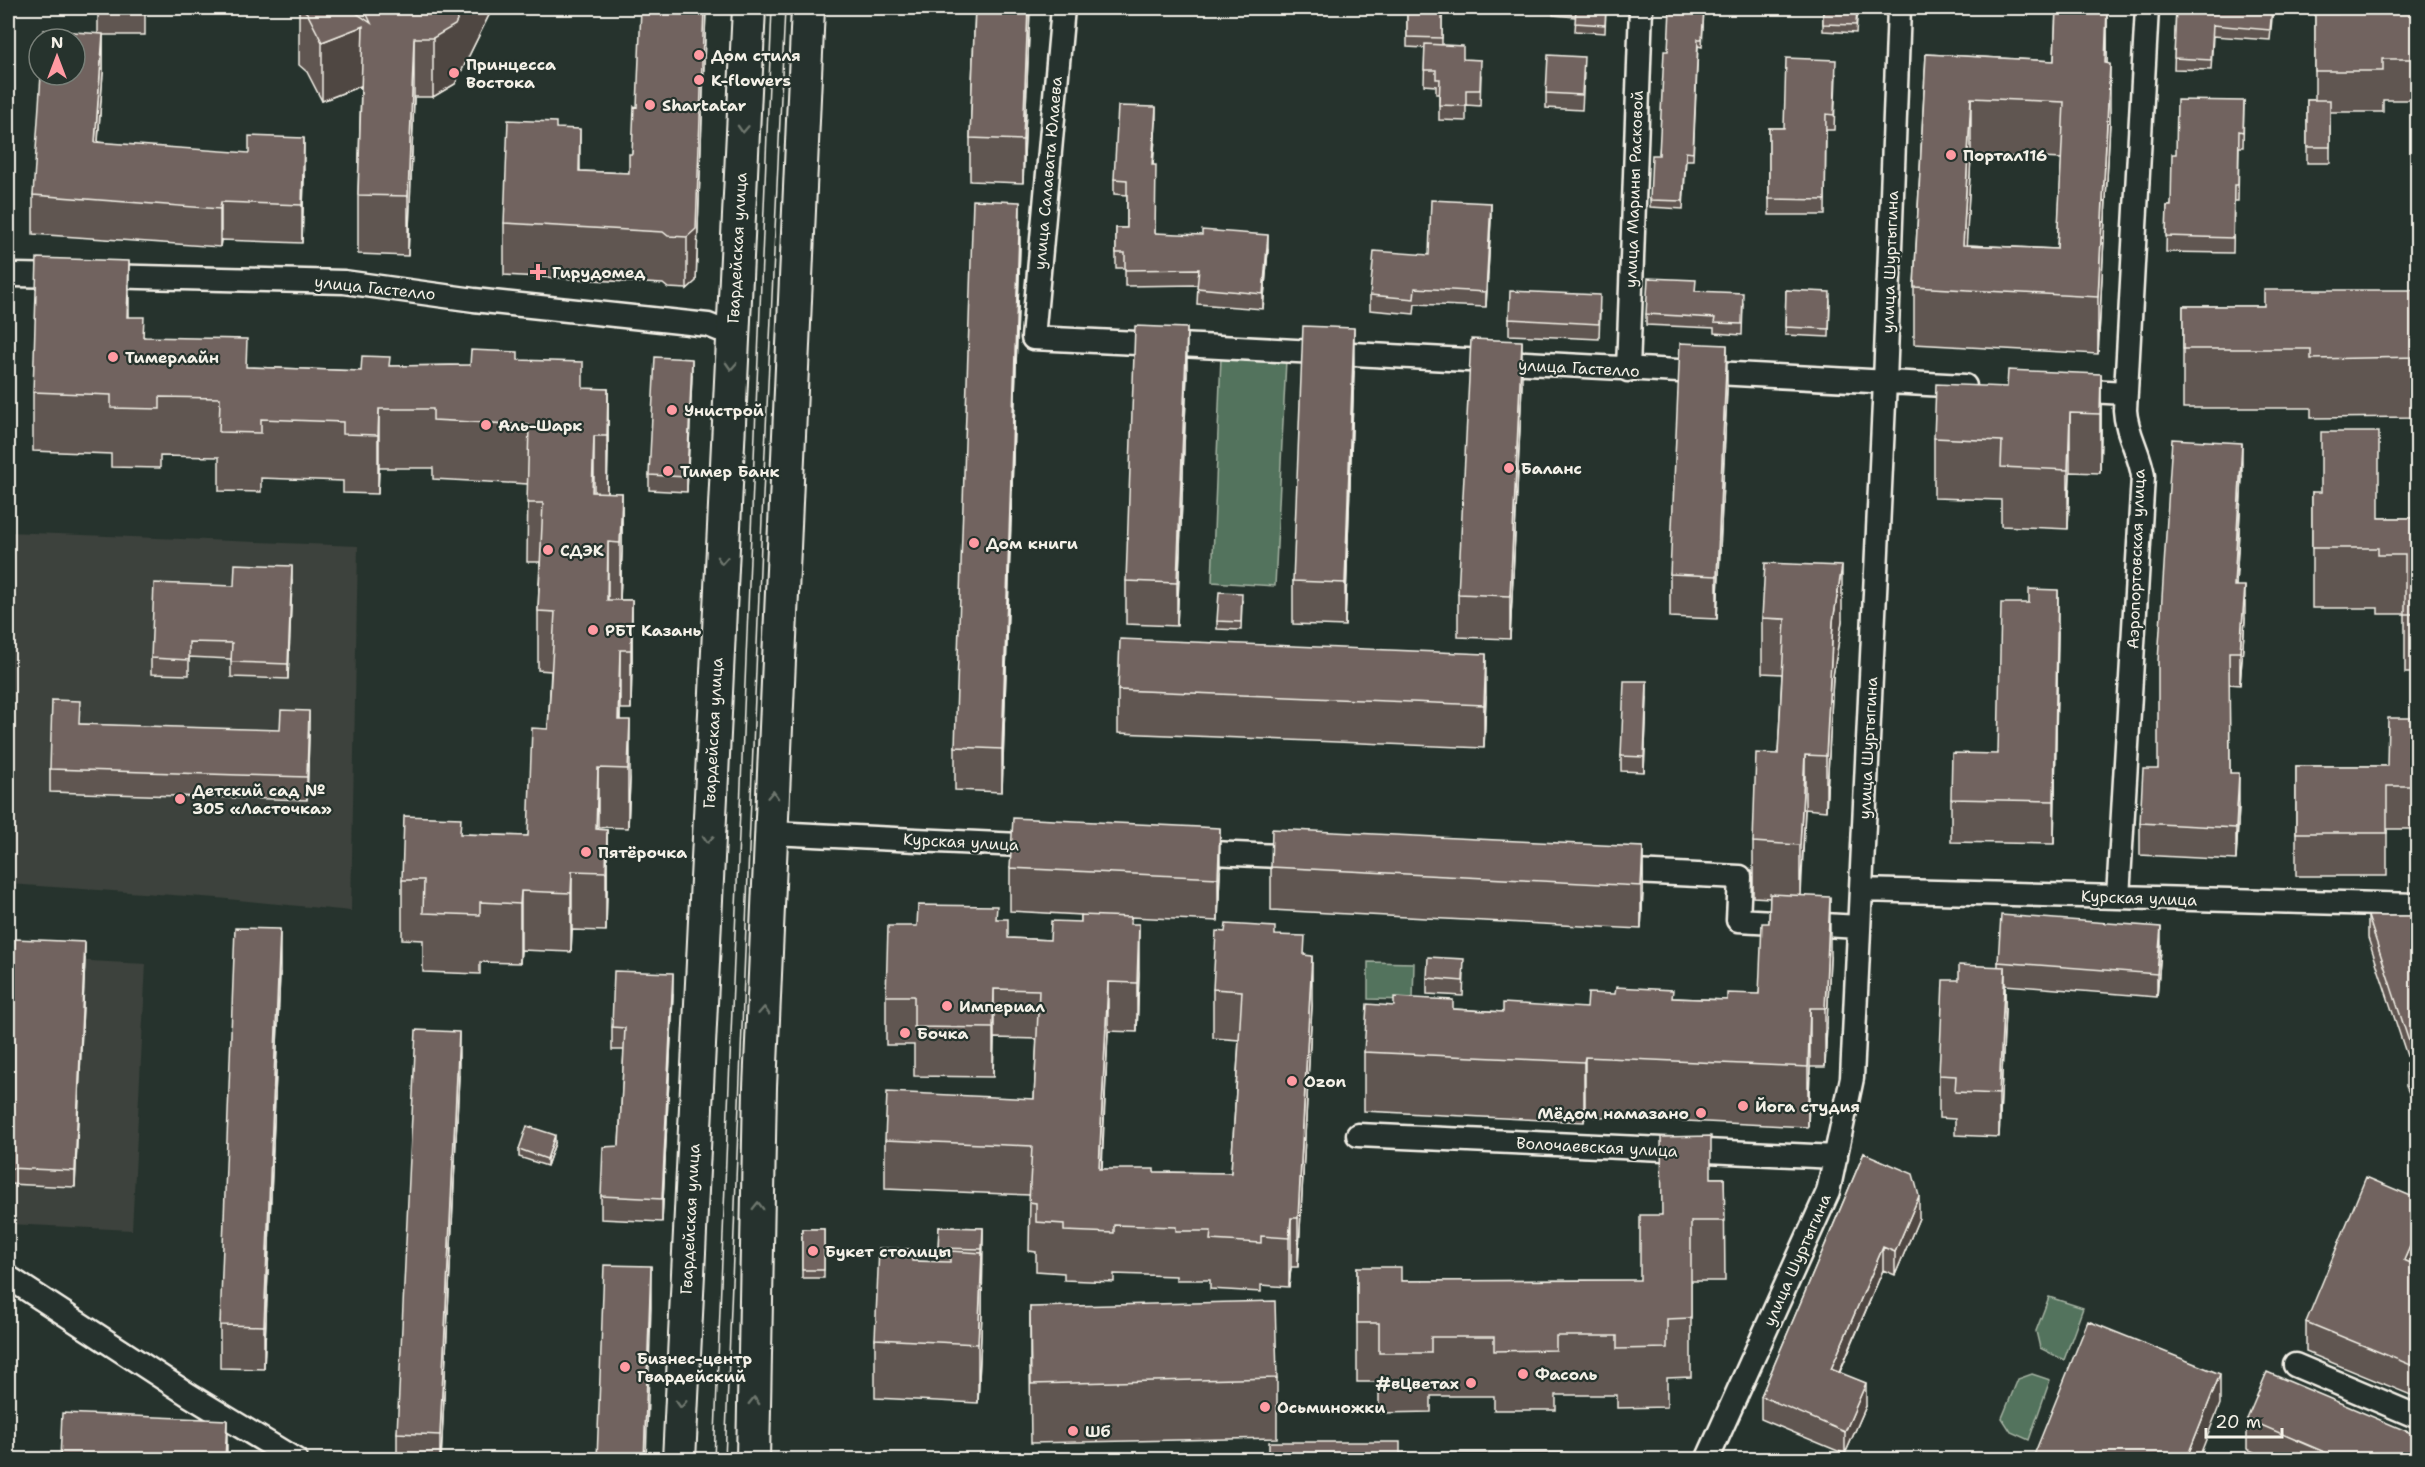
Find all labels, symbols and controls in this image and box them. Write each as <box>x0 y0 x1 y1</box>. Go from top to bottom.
north arrow <box>27 27 87 87</box>
text: N <box>51 32 63 53</box>
place label: Дом стиля <box>711 45 801 66</box>
marker: Дом стиля <box>692 48 706 62</box>
place label: Принцесса Востока <box>466 54 556 93</box>
marker: Принцесса Востока <box>447 66 461 80</box>
place label: K-flowers <box>711 70 791 91</box>
marker: K-flowers <box>692 73 706 87</box>
street label: улица Салавата Юлаева <box>1029 75 1067 271</box>
street label: улица Марины Расковой <box>1620 90 1648 288</box>
place label: Shartatar <box>662 95 747 116</box>
marker: Shartatar <box>643 98 657 112</box>
one-way arrow <box>736 124 749 133</box>
place label: Портал116 <box>1963 145 2047 166</box>
marker: Портал116 <box>1944 148 1958 162</box>
street label: Гвардейская улица <box>723 172 751 324</box>
street label: улица Шуртыгина <box>1877 190 1903 334</box>
place label: Гирудомед <box>552 262 646 283</box>
marker: Гирудомед <box>529 263 547 281</box>
street label: улица Гастелло <box>314 271 436 305</box>
place label: Тимерлайн <box>125 347 219 368</box>
marker: Тимерлайн <box>106 350 120 364</box>
street label: улица Гастелло <box>1518 354 1640 382</box>
one-way arrow <box>725 361 738 370</box>
place label: Унистрой <box>684 400 764 421</box>
marker: Унистрой <box>665 403 679 417</box>
place label: Аль-Шарк <box>498 415 582 436</box>
marker: Аль-Шарк <box>479 418 493 432</box>
place label: Баланс <box>1521 458 1582 479</box>
place label: Тимер Банк <box>680 461 780 482</box>
marker: Баланс <box>1502 461 1516 475</box>
marker: Тимер Банк <box>661 464 675 478</box>
street label: Аэропортовская улица <box>2122 468 2150 649</box>
place label: Дом книги <box>986 533 1078 554</box>
marker: Дом книги <box>967 536 981 550</box>
place label: СДЭК <box>560 540 604 561</box>
marker: СДЭК <box>541 543 555 557</box>
one-way arrow <box>715 556 728 565</box>
place label: РБТ Казань <box>605 620 701 641</box>
marker: РБТ Казань <box>586 623 600 637</box>
street label: Гвардейская улица <box>699 657 727 809</box>
street label: улица Шуртыгина <box>1854 676 1882 820</box>
place label: Детский сад № 305 «Ласточка» <box>192 780 332 819</box>
one-way arrow <box>767 791 780 800</box>
marker: Детский сад № 305 «Ласточка» <box>173 792 187 806</box>
street label: Курская улица <box>902 828 1020 856</box>
one-way arrow <box>702 835 715 844</box>
place label: Пятёрочка <box>598 842 687 863</box>
marker: Пятёрочка <box>579 845 593 859</box>
street label: Курская улица <box>2081 885 2198 911</box>
place label: Империал <box>959 996 1045 1017</box>
marker: Империал <box>940 999 954 1013</box>
one-way arrow <box>757 1007 770 1016</box>
place label: Бочка <box>917 1023 968 1044</box>
marker: Бочка <box>898 1026 912 1040</box>
place label: Ozon <box>1304 1071 1347 1092</box>
marker: Ozon <box>1285 1074 1299 1088</box>
place label: Йога студия <box>1755 1096 1860 1117</box>
marker: Йога студия <box>1736 1099 1750 1113</box>
place label: Мёдом намазано <box>1537 1103 1689 1124</box>
marker: Мёдом намазано <box>1694 1106 1708 1120</box>
street label: Волочаевская улица <box>1516 1132 1678 1162</box>
street label: Гвардейская улица <box>676 1143 704 1295</box>
street label: улица Шуртыгина <box>1758 1190 1836 1330</box>
one-way arrow <box>752 1202 764 1211</box>
place label: Букет столицы <box>825 1241 951 1262</box>
marker: Букет столицы <box>806 1244 820 1258</box>
place label: Бизнес-центр Гвардейский <box>637 1348 753 1387</box>
marker: Бизнес-центр Гвардейский <box>618 1360 632 1374</box>
place label: Фасоль <box>1535 1364 1598 1385</box>
marker: Фасоль <box>1516 1367 1530 1381</box>
place label: #вЦветах <box>1375 1373 1459 1394</box>
marker: #вЦветах <box>1464 1376 1478 1390</box>
one-way arrow <box>748 1397 760 1406</box>
place label: Осьминожки <box>1277 1397 1385 1418</box>
one-way arrow <box>675 1400 688 1409</box>
marker: Осьминожки <box>1258 1400 1272 1414</box>
scale bar <box>2206 1401 2282 1439</box>
text: 20 m <box>2215 1410 2261 1434</box>
place label: Шб <box>1085 1421 1111 1442</box>
marker: Шб <box>1066 1424 1080 1438</box>

